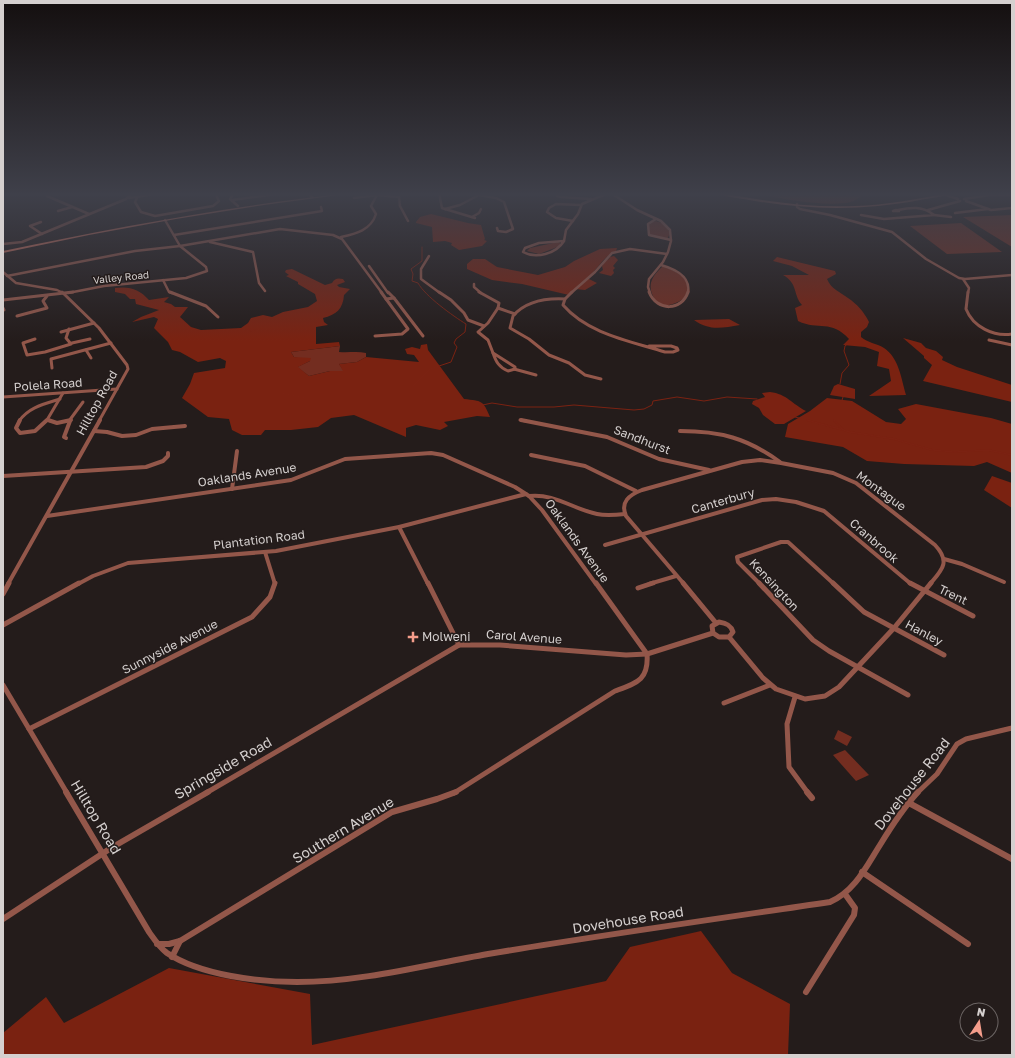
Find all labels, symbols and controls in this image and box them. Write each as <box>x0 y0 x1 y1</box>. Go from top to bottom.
street label: Valley Road <box>92 268 150 286</box>
street label: Hilltop Road <box>73 368 120 438</box>
street label: Polela Road <box>13 375 83 394</box>
street label: Sandhurst <box>612 422 673 457</box>
street label: Oaklands Avenue <box>197 459 297 490</box>
street label: Montague <box>853 467 909 514</box>
street label: Canterbury <box>690 484 756 517</box>
street label: Oaklands Avenue <box>542 496 613 585</box>
street label: Cranbrook <box>847 515 902 566</box>
street label: Plantation Road <box>212 526 306 553</box>
street label: Kensington <box>746 555 802 614</box>
street label: Trent <box>936 581 970 608</box>
street label: Sunnyside Avenue <box>119 616 220 677</box>
street label: Hanley <box>903 616 946 649</box>
street label: Carol Avenue <box>486 626 562 647</box>
place label: Molweni <box>422 629 470 644</box>
marker: Molweni <box>407 631 419 643</box>
street label: Springside Road <box>171 733 275 802</box>
street label: Dovehouse Road <box>870 734 953 833</box>
street label: Hilltop Road <box>68 777 125 857</box>
street label: Southern Avenue <box>289 793 396 867</box>
street label: Dovehouse Road <box>571 902 685 937</box>
north arrow <box>959 1002 999 1042</box>
text: N <box>976 1005 987 1019</box>

